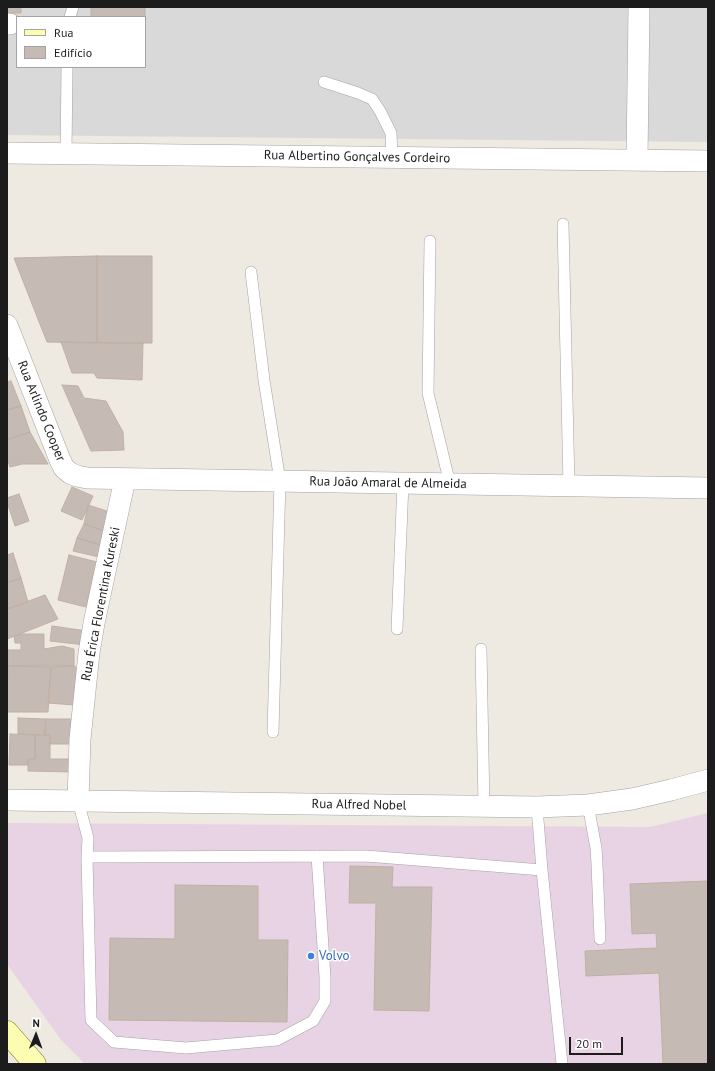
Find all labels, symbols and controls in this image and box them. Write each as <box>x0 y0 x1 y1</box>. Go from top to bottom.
legend <box>16 16 146 68</box>
text: Rua <box>54 25 73 40</box>
text: Edifício <box>54 45 92 60</box>
street label: Rua Albertino Gonçalves Cordeiro <box>264 148 450 166</box>
street label: Rua Arlindo Cooper <box>14 358 68 464</box>
street label: Rua João Amaral de Almeida <box>309 474 467 492</box>
street label: Rua Érica Florentina Kureski <box>78 526 124 682</box>
street label: Rua Alfred Nobel <box>312 796 406 814</box>
place label: Volvo <box>319 948 349 964</box>
marker: Volvo <box>306 951 316 961</box>
north arrow <box>16 1015 56 1055</box>
text: N <box>32 1016 40 1030</box>
scale bar <box>571 1029 625 1055</box>
text: 20 m <box>576 1036 602 1051</box>

